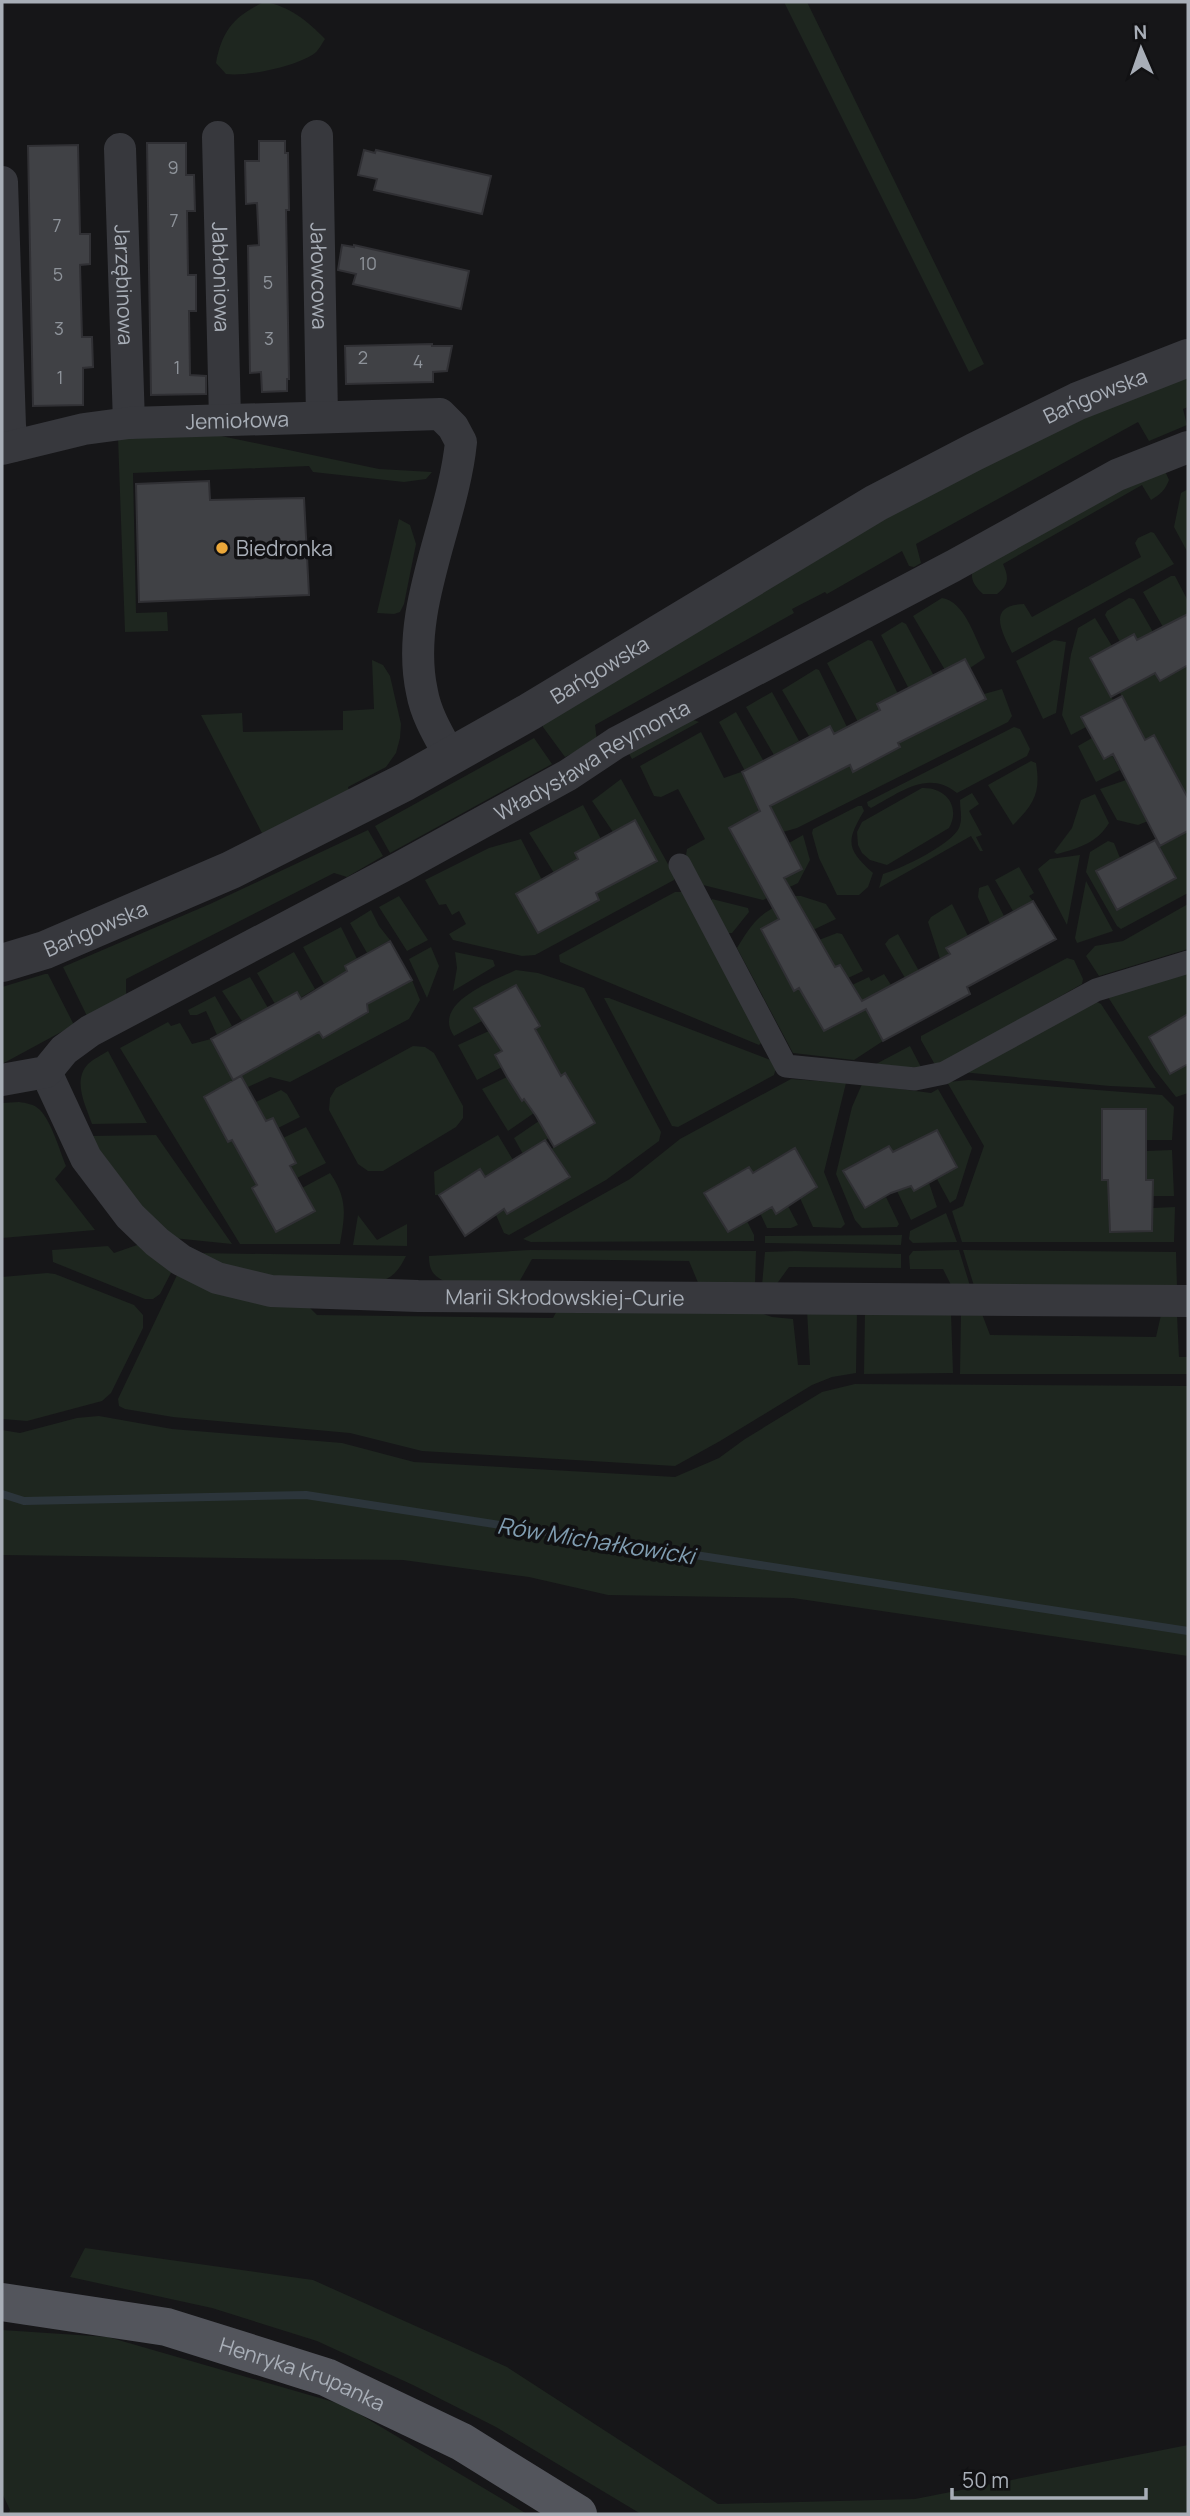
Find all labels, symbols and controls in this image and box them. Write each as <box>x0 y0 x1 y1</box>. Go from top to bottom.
north arrow <box>1106 14 1176 84</box>
text: N <box>1133 19 1148 45</box>
house number: 9 <box>167 155 179 179</box>
house number: 7 <box>169 208 179 232</box>
house number: 7 <box>52 213 62 237</box>
street label: Jabłoniowa <box>206 221 237 332</box>
street label: Jałowcowa <box>305 222 334 330</box>
street label: Jarzębinowa <box>108 224 140 346</box>
house number: 10 <box>359 251 377 275</box>
house number: 5 <box>53 262 63 286</box>
house number: 5 <box>263 270 273 294</box>
house number: 3 <box>54 316 64 340</box>
house number: 3 <box>264 326 274 350</box>
house number: 2 <box>358 345 368 369</box>
house number: 4 <box>413 349 423 373</box>
house number: 1 <box>173 355 181 379</box>
street label: Bańgowska <box>1038 361 1151 430</box>
house number: 1 <box>56 365 64 389</box>
street label: Jemiołowa <box>185 404 289 435</box>
place label: Biedronka <box>236 534 333 562</box>
marker: Biedronka <box>214 540 230 556</box>
street label: Bańgowska <box>545 629 654 710</box>
street label: Władysława Reymonta <box>489 693 695 827</box>
street label: Bańgowska <box>39 894 152 963</box>
street label: Marii Skłodowskiej-Curie <box>445 1282 685 1312</box>
water label: Rów Michałkowicki <box>495 1509 700 1572</box>
street label: Henryka Krupanka <box>216 2330 390 2417</box>
scale bar <box>952 2456 1146 2500</box>
text: 50 m <box>962 2466 1009 2494</box>

